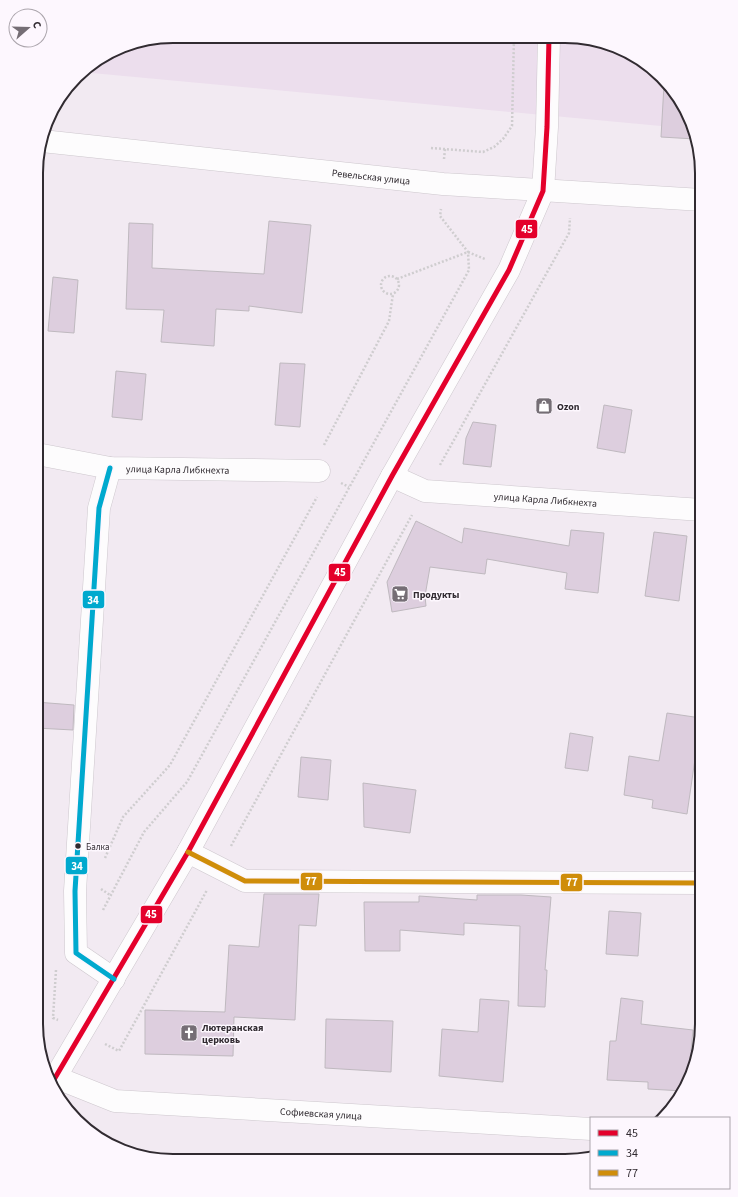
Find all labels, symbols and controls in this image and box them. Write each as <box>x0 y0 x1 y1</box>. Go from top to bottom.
north arrow <box>8 8 48 48</box>
text: С <box>29 19 45 31</box>
street label: Ревельская улица <box>331 166 411 188</box>
line badge: 45 <box>515 219 538 239</box>
text: 45 <box>521 222 533 237</box>
shop icon: Ozon <box>534 396 554 416</box>
place label: Ozon <box>557 400 580 414</box>
street label: улица Карла Либкнехта <box>126 462 230 478</box>
street label: улица Карла Либкнехта <box>493 490 598 511</box>
line badge: 45 <box>328 563 351 582</box>
text: 45 <box>334 565 346 580</box>
supermarket icon: Продукты <box>390 584 410 604</box>
place label: Продукты <box>413 588 459 602</box>
line badge: 34 <box>82 590 105 609</box>
text: 34 <box>87 593 99 608</box>
marker: Балка <box>73 841 83 851</box>
place label: Балка <box>86 841 109 854</box>
line badge: 34 <box>65 856 88 875</box>
text: 34 <box>71 859 83 874</box>
line badge: 77 <box>300 872 323 891</box>
line badge: 77 <box>560 873 583 892</box>
text: 77 <box>305 874 317 889</box>
text: 77 <box>566 875 578 890</box>
line badge: 45 <box>140 905 163 924</box>
text: 45 <box>145 907 157 922</box>
place label: Лютеранская церковь <box>201 1021 263 1047</box>
church icon: Лютеранская церковь <box>179 1023 199 1043</box>
street label: Софиевская улица <box>280 1105 362 1124</box>
legend <box>590 1117 730 1189</box>
text: 45 <box>626 1125 638 1142</box>
text: 34 <box>626 1145 638 1162</box>
text: 77 <box>626 1165 638 1182</box>

